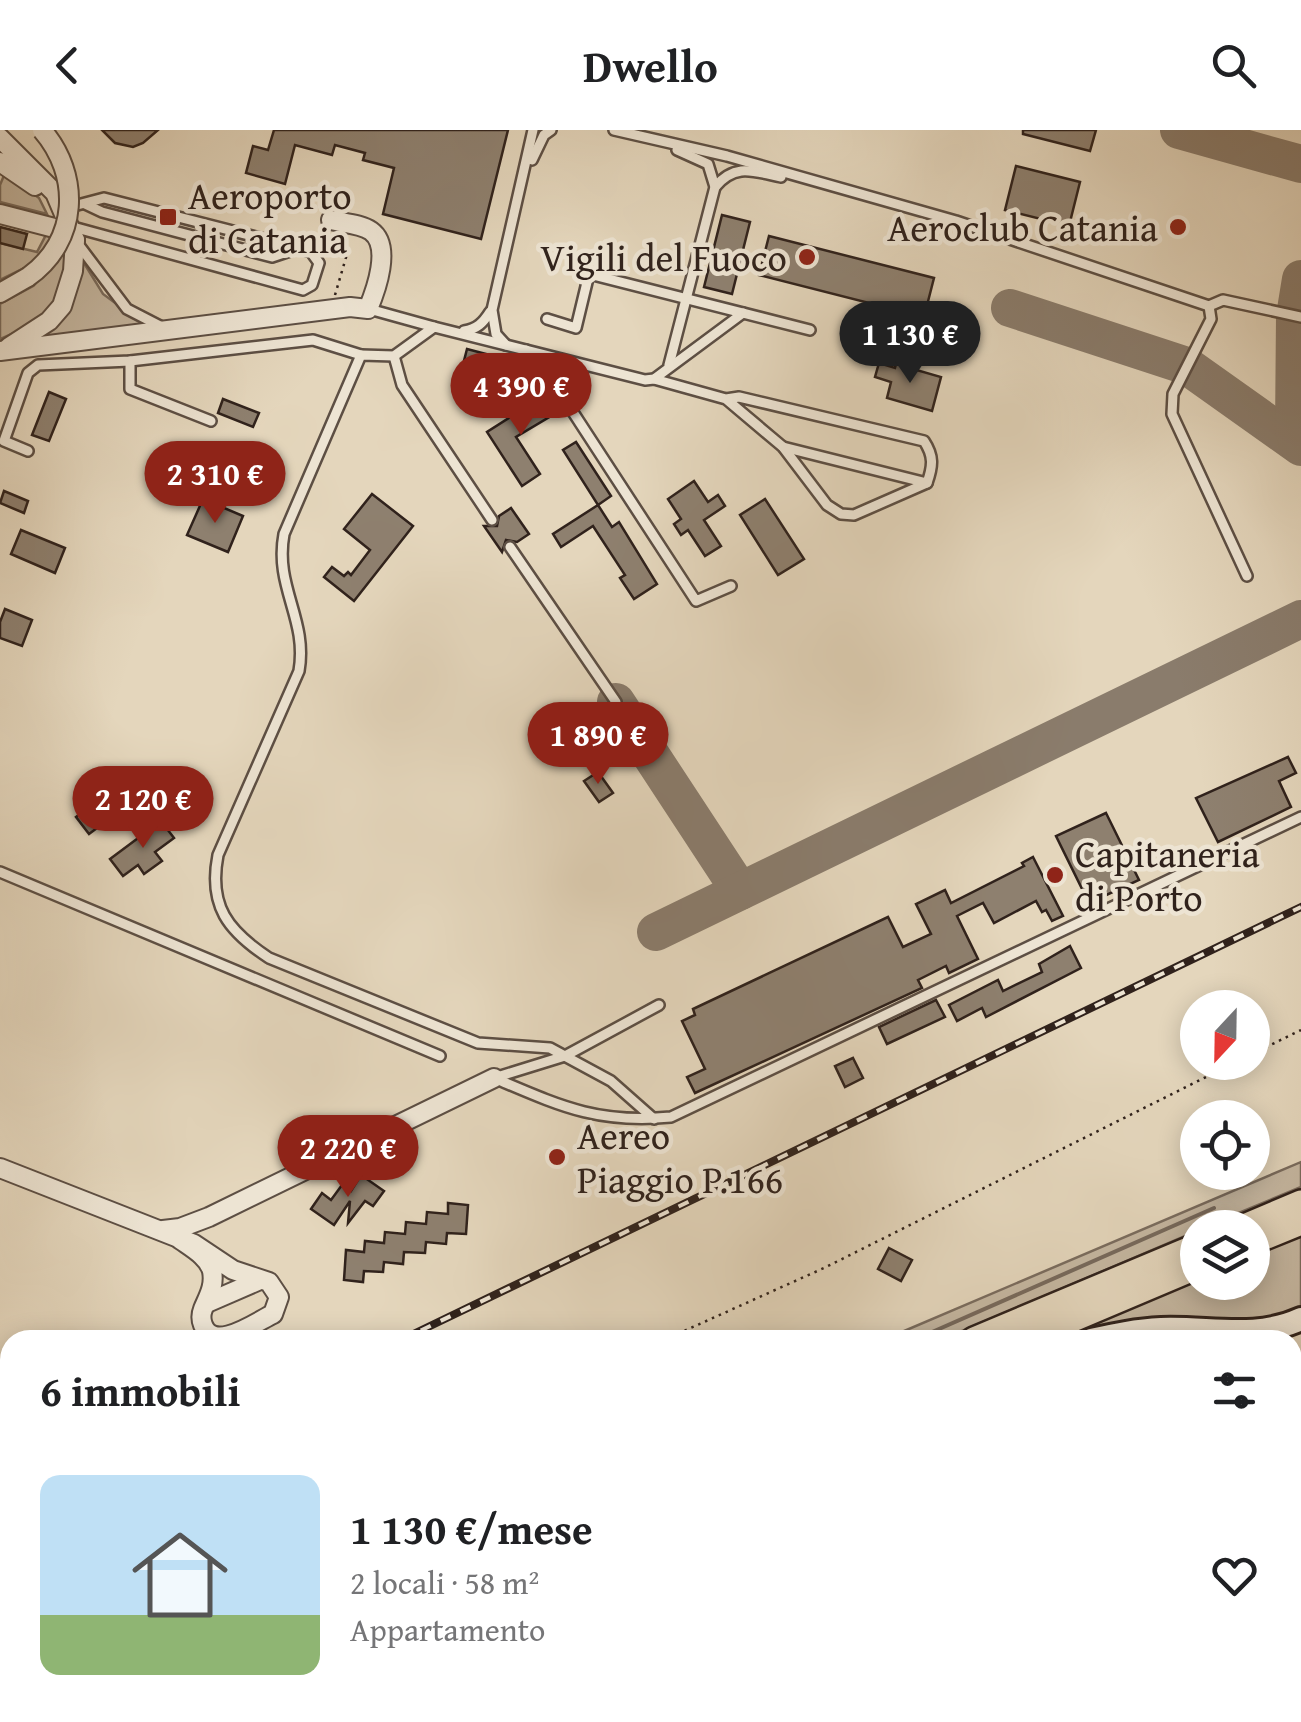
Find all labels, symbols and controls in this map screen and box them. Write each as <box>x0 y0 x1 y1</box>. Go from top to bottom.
text: Dwello <box>583 33 718 98</box>
icon: back <box>40 38 95 93</box>
icon: search <box>1206 38 1261 93</box>
place label: Aeroporto di Catania <box>188 167 352 267</box>
place label: Aeroclub Catania <box>887 199 1158 255</box>
marker: Aeroporto di Catania <box>157 206 179 228</box>
marker: Aeroclub Catania <box>1167 216 1189 238</box>
place label: Vigili del Fuoco <box>540 229 787 285</box>
marker: Vigili del Fuoco <box>796 246 818 268</box>
pin: 1 130 € <box>818 301 1002 386</box>
text: 1 130 € <box>862 310 958 357</box>
pin: 4 390 € <box>429 353 613 438</box>
text: 4 390 € <box>473 362 569 409</box>
pin: 2 310 € <box>123 441 307 526</box>
text: 2 310 € <box>167 450 263 497</box>
pin: 1 890 € <box>506 702 690 787</box>
text: 1 890 € <box>550 711 646 758</box>
pin: 2 120 € <box>51 766 235 851</box>
text: 2 120 € <box>95 775 191 822</box>
place label: Capitaneria di Porto <box>1075 825 1260 925</box>
marker: Capitaneria di Porto <box>1044 864 1066 886</box>
north arrow <box>1180 990 1270 1080</box>
map controls <box>1180 990 1270 1300</box>
button: locate <box>1180 1100 1270 1190</box>
place label: Aereo Piaggio P.166 <box>577 1107 783 1207</box>
pin: 2 220 € <box>256 1115 440 1200</box>
text: 2 220 € <box>300 1124 396 1171</box>
marker: Aereo Piaggio P.166 <box>546 1146 568 1168</box>
button: layers <box>1180 1210 1270 1300</box>
text: 6 immobili <box>40 1360 240 1421</box>
icon: filters <box>1207 1363 1262 1418</box>
text: 1 130 €/mese <box>350 1498 593 1559</box>
icon: home <box>120 1515 240 1635</box>
icon: heart <box>1207 1548 1262 1603</box>
text: 2 locali · 58 m² <box>350 1559 539 1606</box>
text: Appartamento <box>350 1606 545 1653</box>

